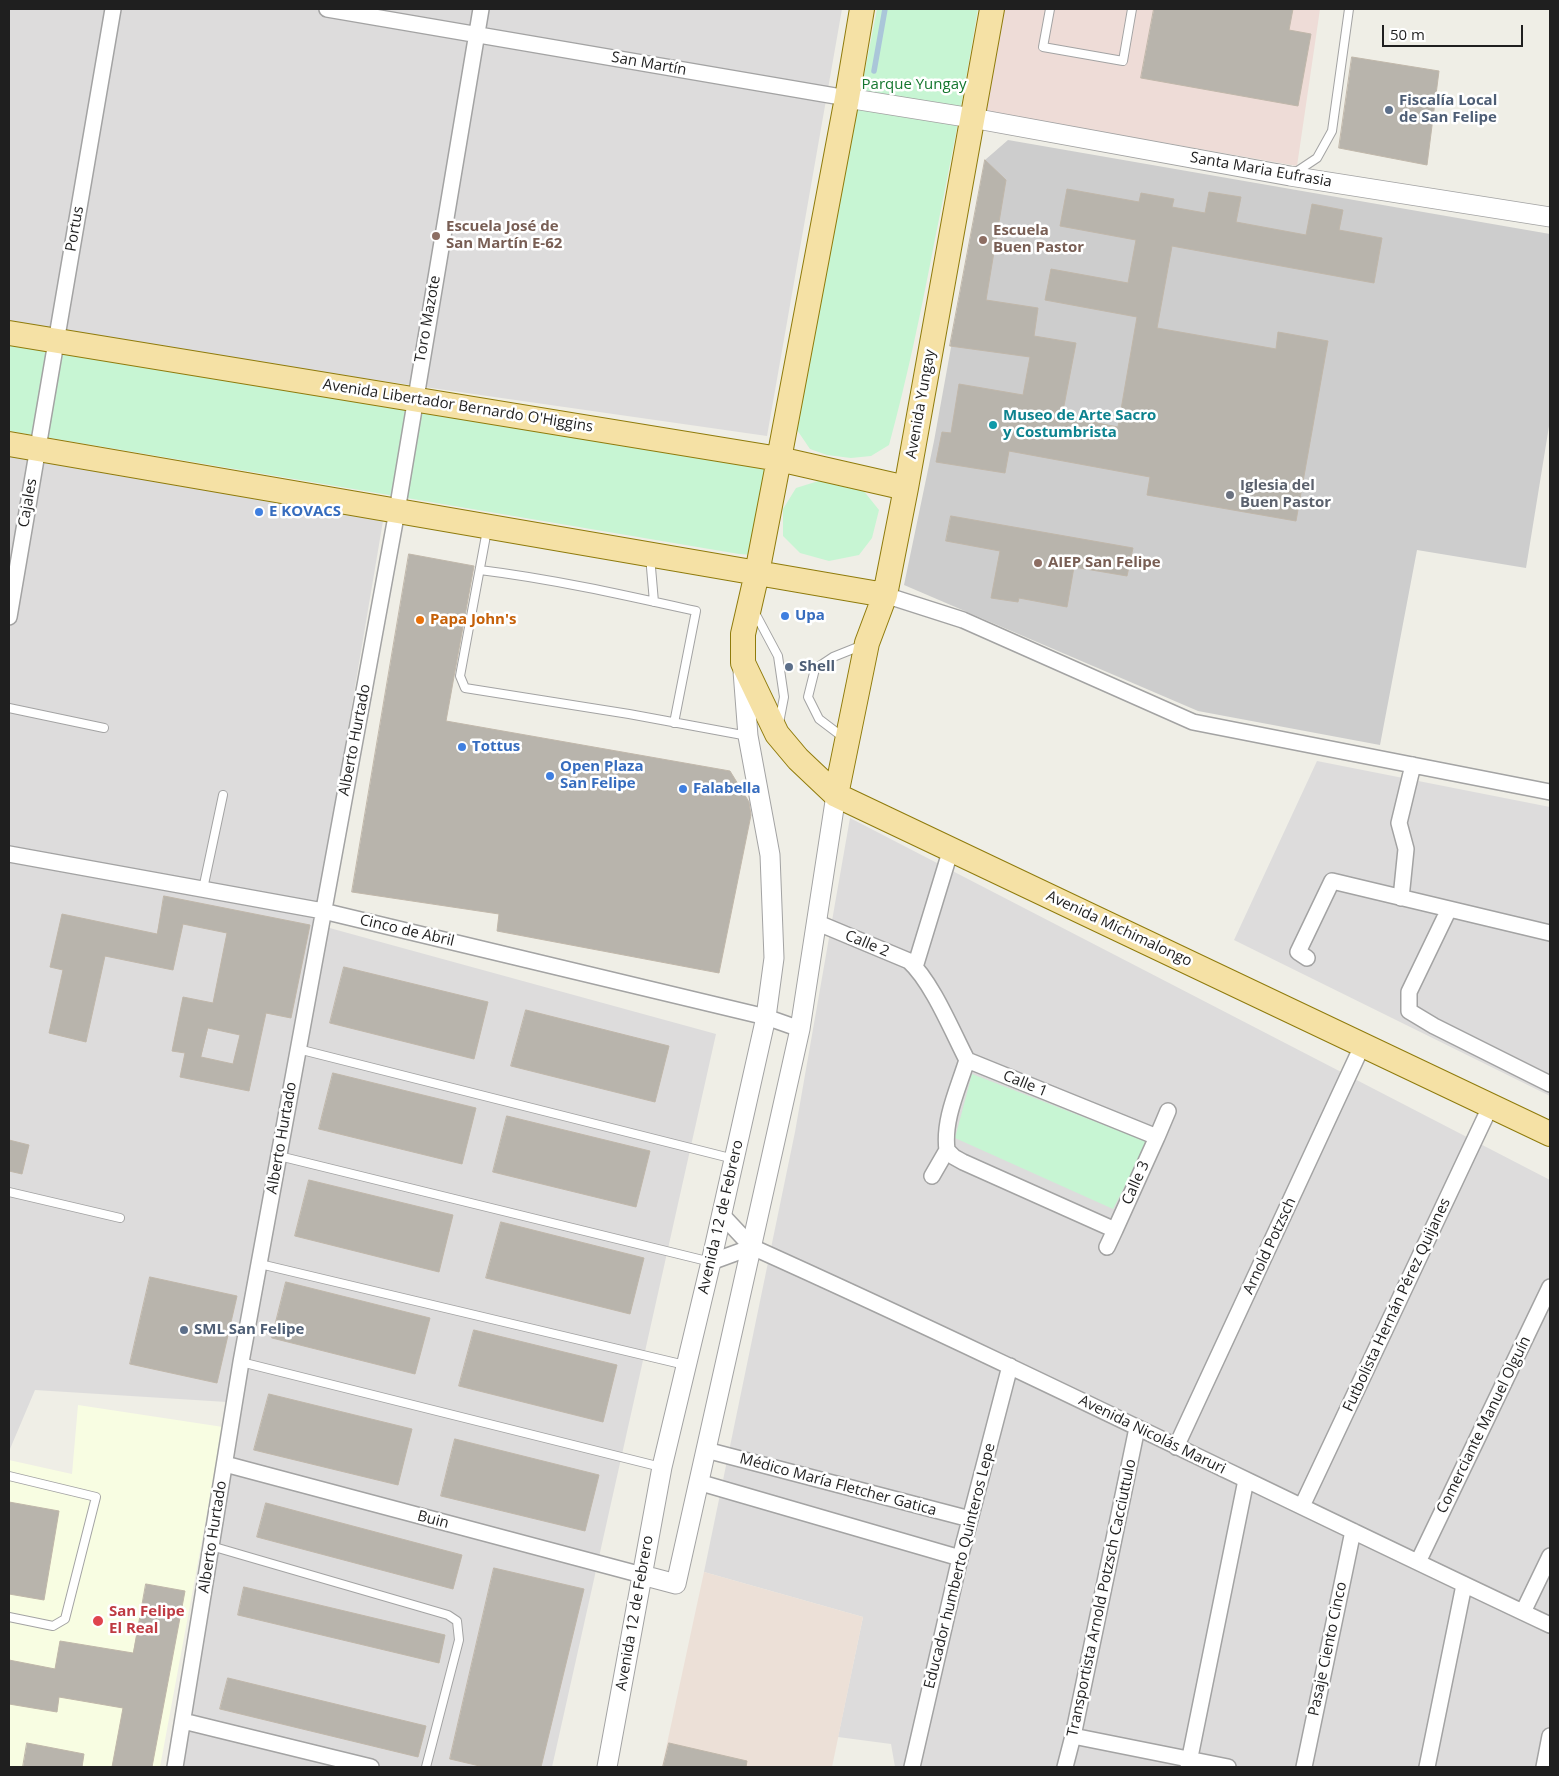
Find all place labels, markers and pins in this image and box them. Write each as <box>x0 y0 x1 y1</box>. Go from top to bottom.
place label: Fiscalía Local de San Felipe <box>1399 92 1497 127</box>
marker: Fiscalía Local de San Felipe <box>1383 104 1395 116</box>
place label: Escuela José de San Martín E-62 <box>446 218 562 253</box>
place label: Escuela Buen Pastor <box>993 222 1084 257</box>
marker: Escuela José de San Martín E-62 <box>430 230 442 242</box>
marker: Escuela Buen Pastor <box>977 234 989 246</box>
place label: Museo de Arte Sacro y Costumbrista <box>1003 407 1156 442</box>
marker: Museo de Arte Sacro y Costumbrista <box>987 419 999 431</box>
place label: Iglesia del Buen Pastor <box>1240 477 1331 512</box>
marker: Iglesia del Buen Pastor <box>1224 489 1236 501</box>
place label: E KOVACS <box>269 503 341 521</box>
marker: E KOVACS <box>253 506 265 518</box>
place label: AIEP San Felipe <box>1048 554 1161 572</box>
marker: AIEP San Felipe <box>1032 557 1044 569</box>
place label: Upa <box>795 607 825 625</box>
marker: Upa <box>779 610 791 622</box>
place label: Papa John's <box>430 611 516 629</box>
marker: Papa John's <box>414 614 426 626</box>
place label: Shell <box>799 658 835 676</box>
marker: Shell <box>783 661 795 673</box>
place label: Tottus <box>472 738 520 756</box>
marker: Tottus <box>456 741 468 753</box>
place label: Open Plaza San Felipe <box>560 758 643 793</box>
marker: Open Plaza San Felipe <box>544 770 556 782</box>
place label: Falabella <box>693 780 760 798</box>
marker: Falabella <box>677 783 689 795</box>
place label: SML San Felipe <box>194 1321 304 1339</box>
marker: SML San Felipe <box>178 1324 190 1336</box>
place label: San Felipe El Real <box>109 1603 185 1638</box>
marker: San Felipe El Real <box>91 1614 105 1628</box>

